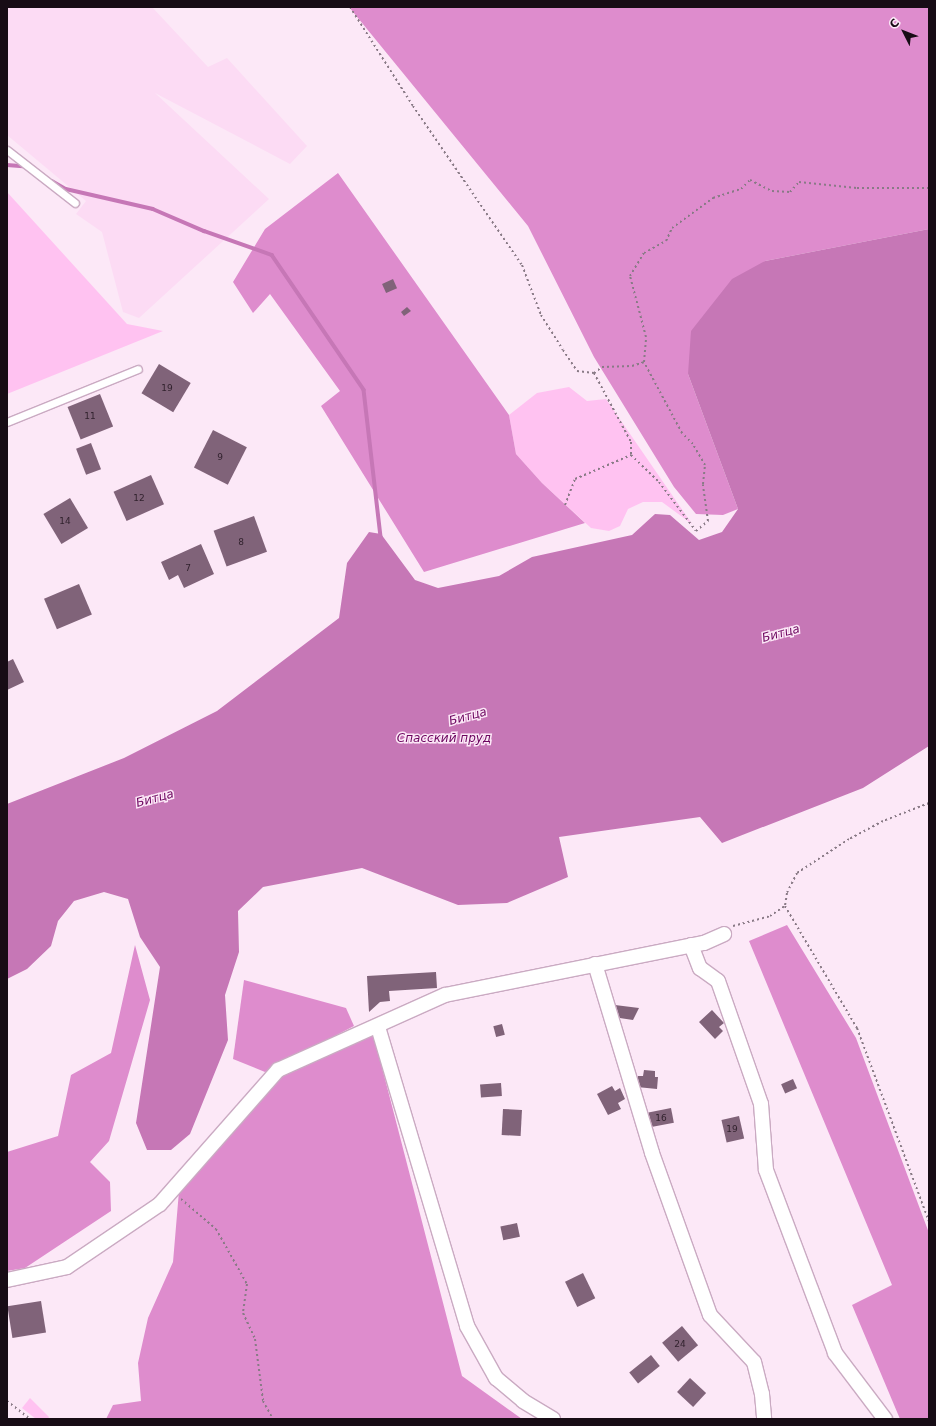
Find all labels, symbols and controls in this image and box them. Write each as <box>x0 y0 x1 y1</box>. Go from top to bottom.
north arrow <box>884 12 924 52</box>
text: С <box>887 16 902 31</box>
house number: 19 <box>161 383 173 393</box>
house number: 11 <box>84 411 96 421</box>
house number: 9 <box>217 452 223 462</box>
house number: 12 <box>133 493 145 503</box>
house number: 14 <box>59 516 71 526</box>
house number: 8 <box>238 537 244 547</box>
house number: 7 <box>185 563 191 573</box>
water label: Битца <box>761 622 801 646</box>
water label: Битца <box>448 705 488 729</box>
water label: Спасский пруд <box>397 732 491 746</box>
water label: Битца <box>135 787 175 811</box>
house number: 16 <box>655 1113 667 1123</box>
house number: 19 <box>726 1124 738 1134</box>
house number: 24 <box>674 1339 686 1349</box>

